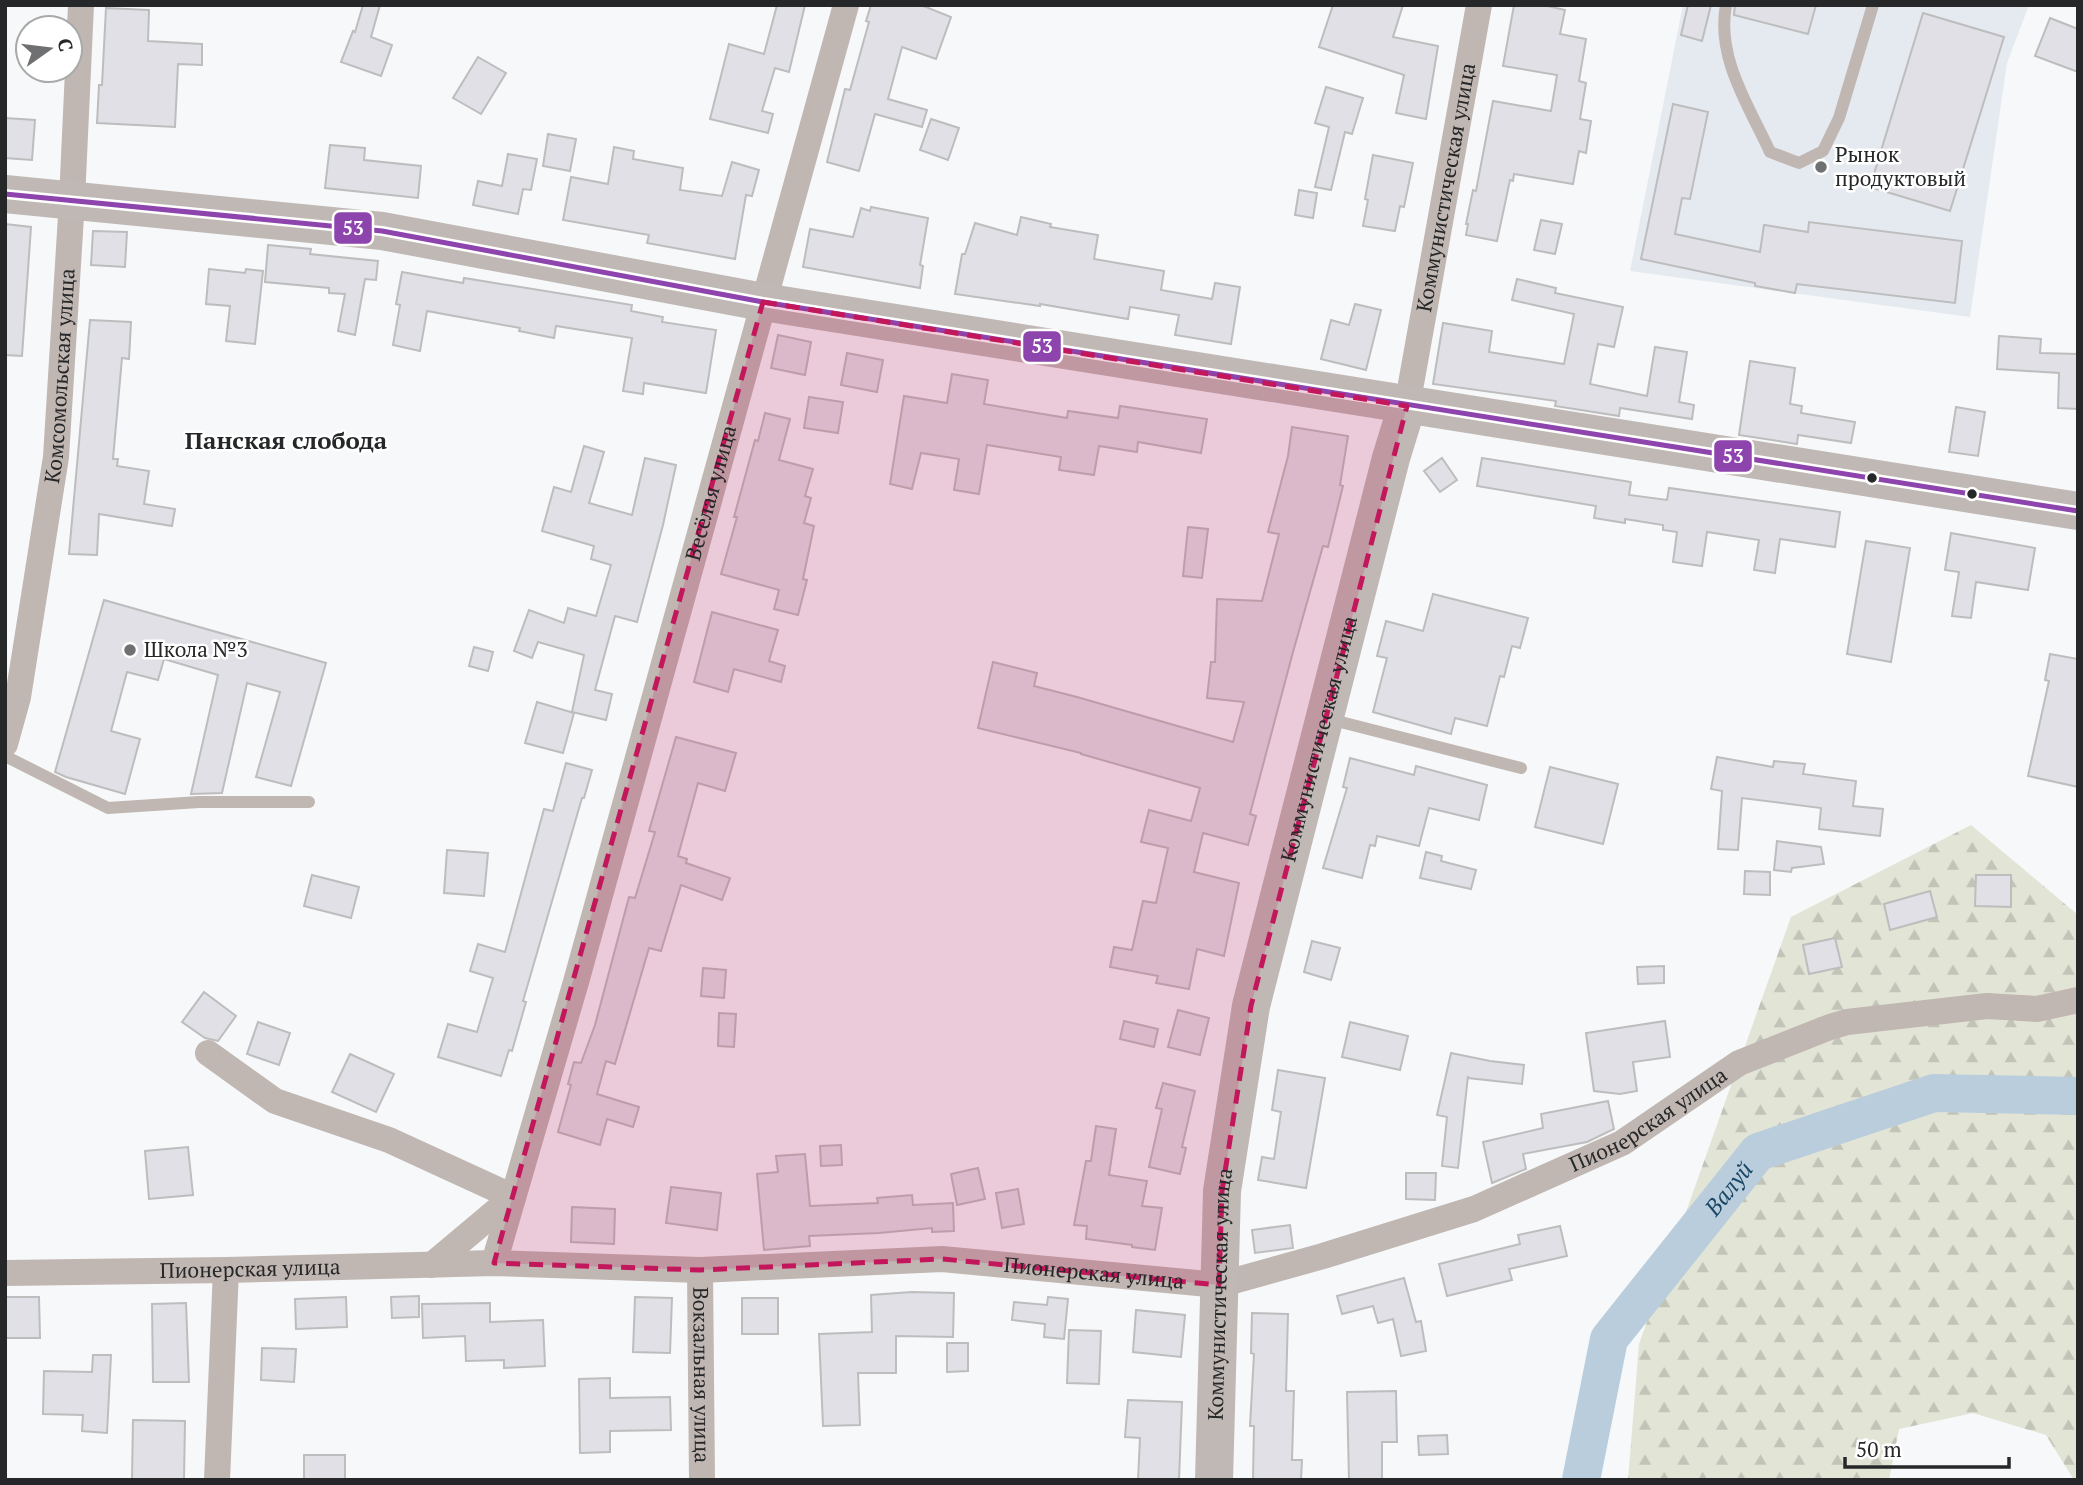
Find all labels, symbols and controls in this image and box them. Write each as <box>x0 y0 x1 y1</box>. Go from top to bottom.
north arrow <box>14 14 84 84</box>
text: С <box>52 36 80 54</box>
street label: Коммунистическая улица <box>1409 60 1481 314</box>
place label: Рынок продуктовый <box>1835 140 1966 192</box>
marker: Рынок продуктовый <box>1813 159 1829 175</box>
line badge: 53 <box>333 211 373 245</box>
text: 53 <box>342 215 364 240</box>
street label: Комсомольская улица <box>37 267 81 485</box>
line badge: 53 <box>1022 330 1062 363</box>
text: 53 <box>1031 333 1053 358</box>
street label: Весёлая улица <box>678 422 742 564</box>
district label: Панская слобода <box>185 424 388 456</box>
line badge: 53 <box>1713 439 1753 473</box>
text: 53 <box>1722 443 1744 468</box>
unlabelled marker <box>1865 471 1879 485</box>
unlabelled marker <box>1965 487 1979 501</box>
street label: Коммунистическая улица <box>1273 612 1363 865</box>
place label: Школа №3 <box>144 635 248 663</box>
marker: Школа №3 <box>122 642 138 658</box>
street label: Пионерская улица <box>1564 1060 1732 1178</box>
water label: Валуй <box>1697 1155 1760 1223</box>
street label: Коммунистическая улица <box>1201 1165 1238 1421</box>
street label: Пионерская улица <box>1003 1250 1186 1295</box>
street label: Пионерская улица <box>159 1252 341 1284</box>
street label: Вокзальная улица <box>687 1287 717 1464</box>
scale bar <box>1845 1426 2010 1470</box>
text: 50 m <box>1856 1435 1902 1463</box>

